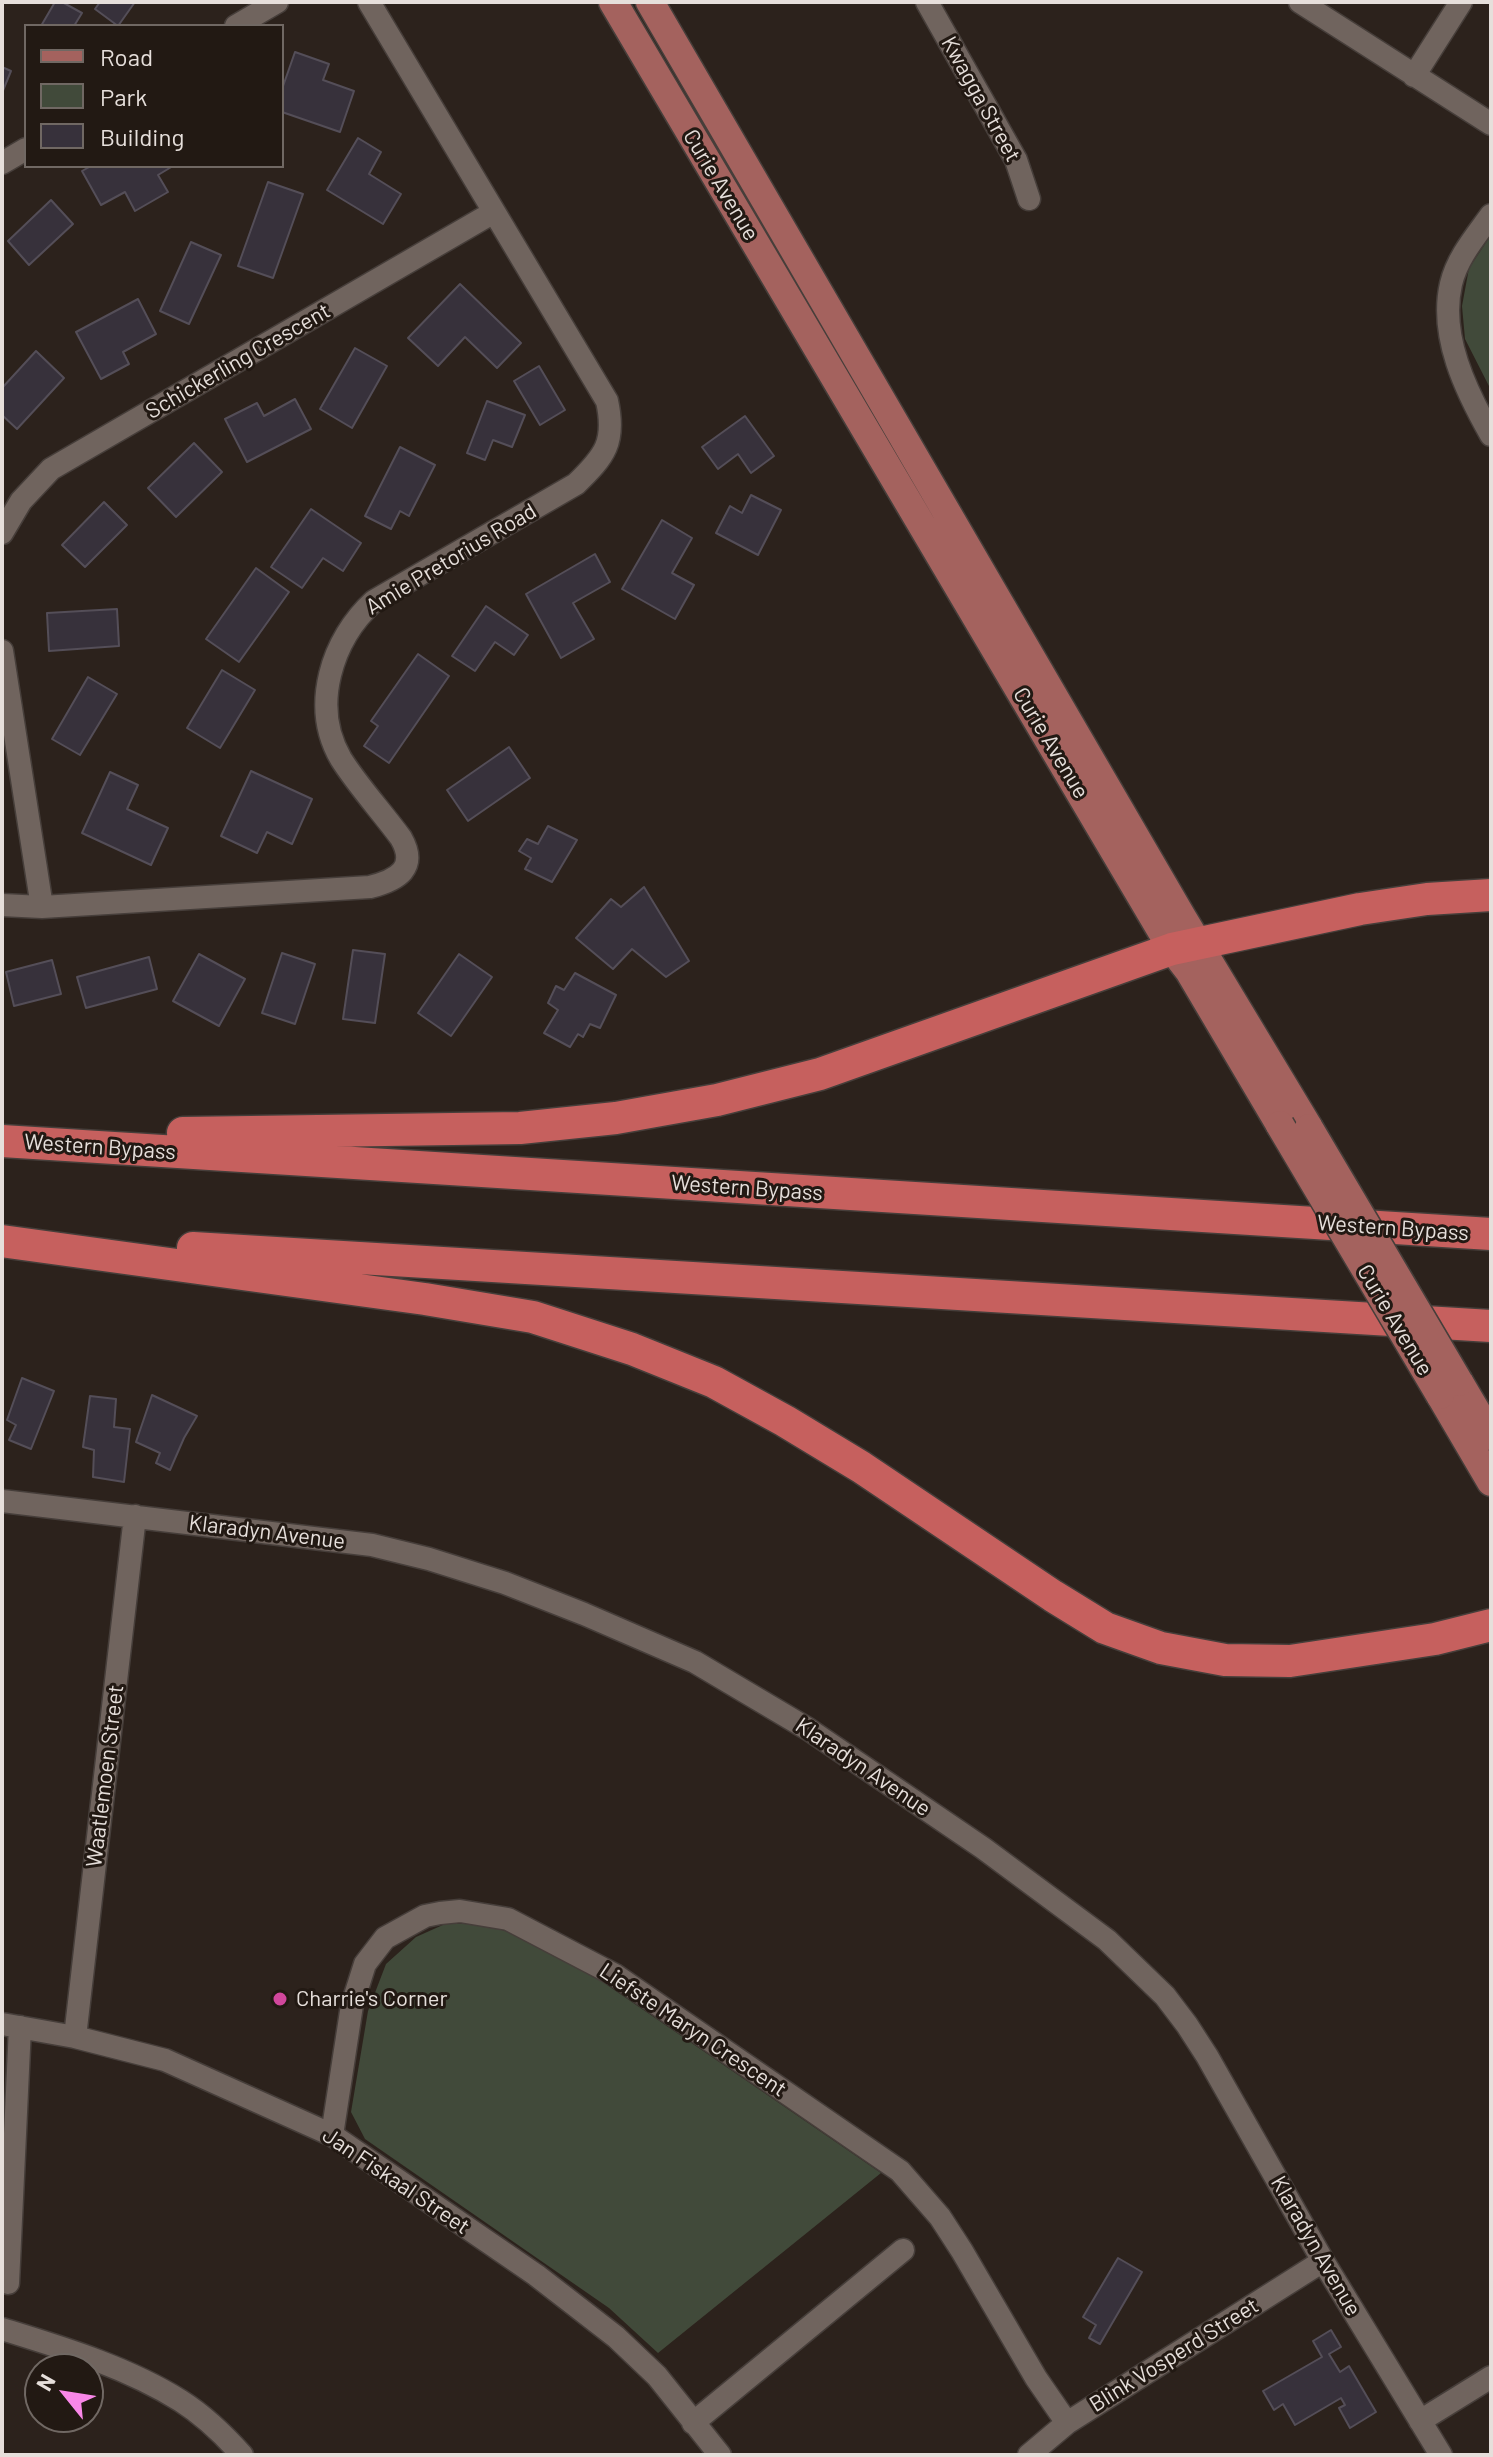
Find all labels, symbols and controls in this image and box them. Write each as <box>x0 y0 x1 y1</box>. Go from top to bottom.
legend <box>24 24 284 168</box>
street label: Kwagga Street <box>936 32 1026 166</box>
text: Road <box>100 42 153 71</box>
text: Park <box>100 82 147 111</box>
text: Building <box>100 122 184 151</box>
street label: Curie Avenue <box>678 125 764 245</box>
street label: Schickerling Crescent <box>141 297 335 425</box>
street label: Amie Pretorius Road <box>361 498 541 620</box>
street label: Curie Avenue <box>1008 683 1094 803</box>
street label: Western Bypass <box>23 1129 177 1165</box>
street label: Western Bypass <box>670 1170 824 1206</box>
street label: Western Bypass <box>1316 1210 1470 1246</box>
street label: Curie Avenue <box>1352 1260 1438 1380</box>
street label: Klaradyn Avenue <box>187 1509 347 1555</box>
street label: Waatlemoen Street <box>81 1683 129 1869</box>
street label: Klaradyn Avenue <box>790 1712 936 1822</box>
street label: Liefste Maryn Crescent <box>594 1958 792 2102</box>
place label: Charrie's Corner <box>296 1986 447 2012</box>
marker: Charrie's Corner <box>271 1990 289 2008</box>
street label: Jan Fiskaal Street <box>317 2122 475 2240</box>
street label: Klaradyn Avenue <box>1265 2171 1367 2321</box>
street label: Blink Vosperd Street <box>1085 2292 1263 2418</box>
north arrow <box>24 2353 104 2433</box>
text: N <box>30 2369 60 2395</box>

